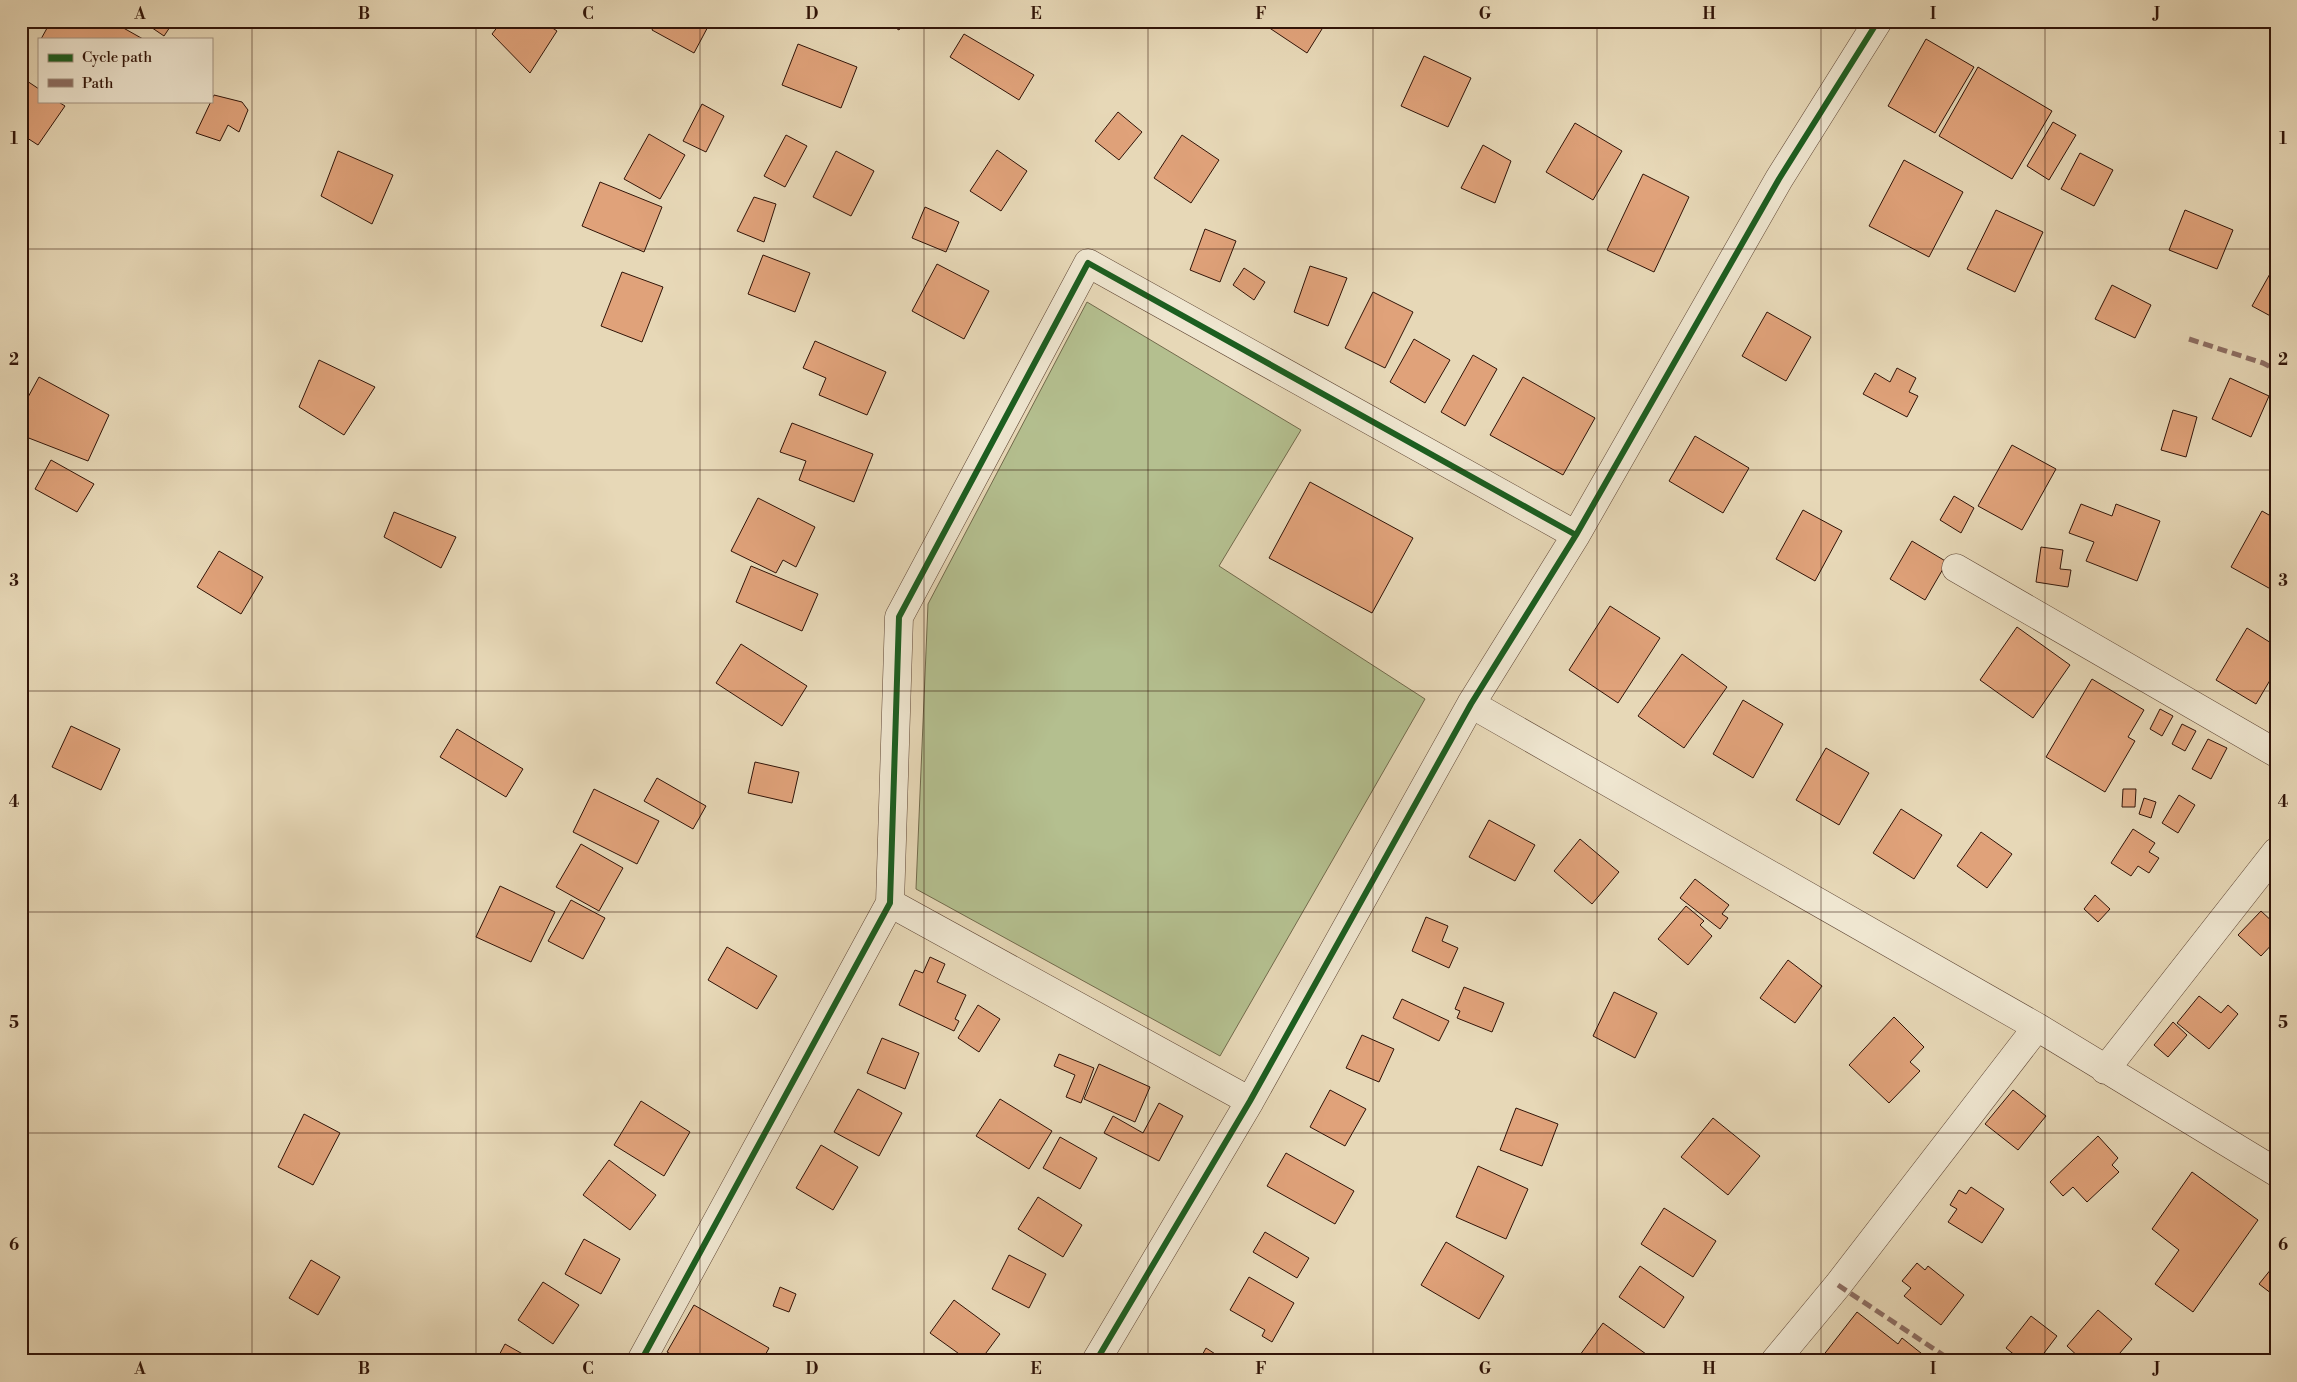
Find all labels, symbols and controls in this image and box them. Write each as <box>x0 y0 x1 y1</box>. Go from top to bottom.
text: A <box>133 4 146 24</box>
text: B <box>358 4 370 24</box>
text: C <box>582 4 594 24</box>
text: D <box>806 4 819 24</box>
text: E <box>1030 4 1042 24</box>
text: F <box>1255 4 1267 24</box>
text: G <box>1479 4 1492 24</box>
text: H <box>1702 4 1716 24</box>
text: I <box>1930 4 1936 24</box>
text: J <box>2152 4 2160 24</box>
legend <box>38 38 212 102</box>
text: Cycle path <box>82 48 152 67</box>
text: Path <box>82 74 114 93</box>
text: 1 <box>10 129 18 149</box>
text: 1 <box>2279 129 2287 149</box>
text: 2 <box>9 350 19 370</box>
text: 2 <box>2278 350 2288 370</box>
text: 3 <box>9 571 19 591</box>
text: 3 <box>2278 571 2288 591</box>
text: 4 <box>9 792 20 812</box>
text: 4 <box>2278 792 2289 812</box>
text: 5 <box>9 1013 19 1033</box>
text: 5 <box>2278 1013 2288 1033</box>
text: 6 <box>9 1235 19 1255</box>
text: 6 <box>2278 1235 2288 1255</box>
text: A <box>133 1359 146 1379</box>
text: B <box>358 1359 370 1379</box>
text: C <box>582 1359 594 1379</box>
text: D <box>806 1359 819 1379</box>
text: E <box>1030 1359 1042 1379</box>
text: F <box>1255 1359 1267 1379</box>
text: G <box>1479 1359 1492 1379</box>
text: H <box>1702 1359 1716 1379</box>
text: I <box>1930 1359 1936 1379</box>
text: J <box>2152 1359 2160 1379</box>

